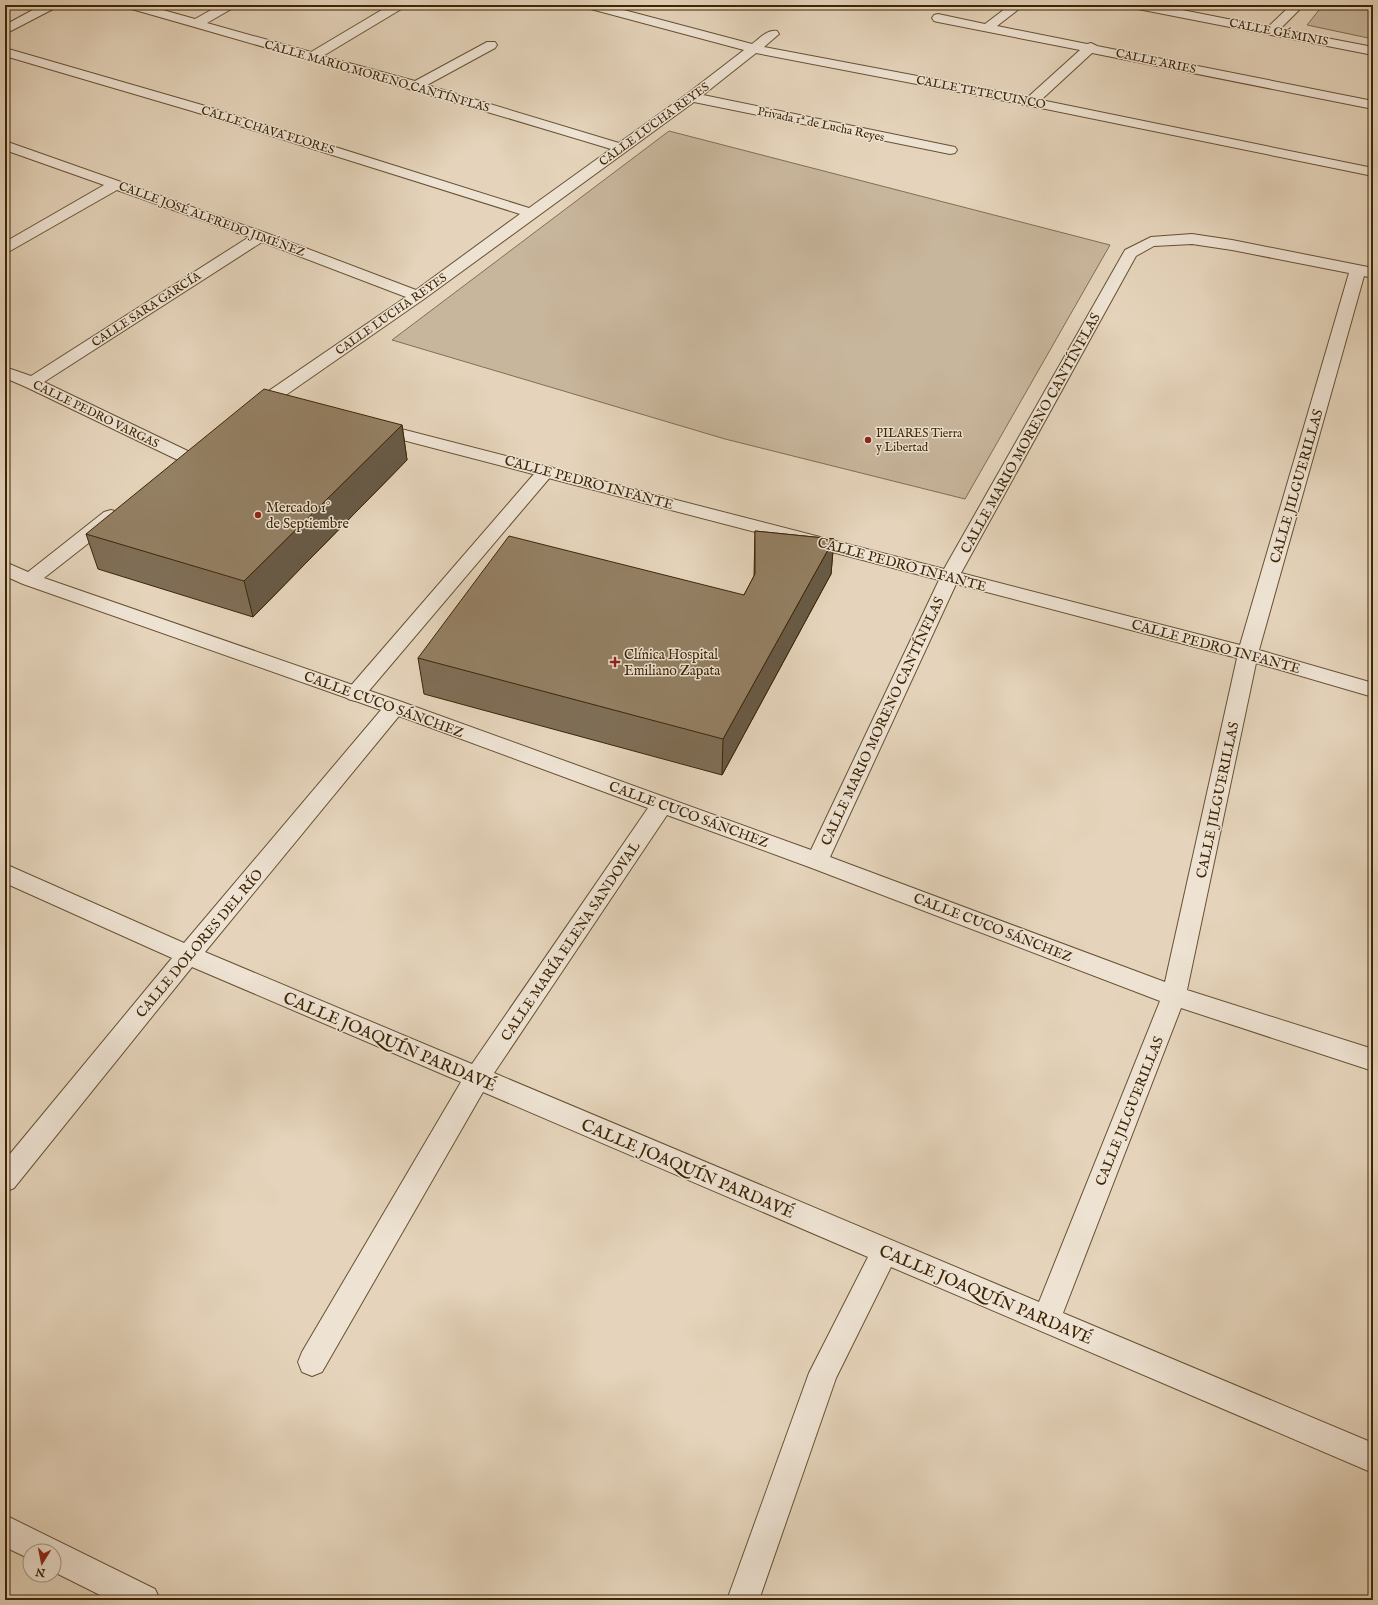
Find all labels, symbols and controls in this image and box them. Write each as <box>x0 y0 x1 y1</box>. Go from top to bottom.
street label: CALLE GÉMINIS <box>1228 15 1330 49</box>
street label: CALLE MARIO MORENO CANTÍNFLAS <box>263 36 491 116</box>
street label: CALLE ARIES <box>1115 46 1197 77</box>
street label: CALLE TETECUINCO <box>915 73 1047 112</box>
street label: CALLE LUCHA REYES <box>596 79 712 169</box>
street label: CALLE CHAVA FLORES <box>199 103 336 158</box>
street label: Privada 1ª de Lucha Reyes <box>756 104 886 145</box>
street label: CALLE JOSÉ ALFREDO JIMÉNEZ <box>116 178 308 261</box>
street label: CALLE SARA GARCÍA <box>88 267 204 350</box>
street label: CALLE LUCHA REYES <box>333 270 450 359</box>
street label: CALLE MARIO MORENO CANTÍNFLAS <box>956 309 1105 557</box>
street label: CALLE PEDRO VARGAS <box>30 377 161 452</box>
street label: CALLE JILGUERILLAS <box>1266 407 1328 565</box>
place label: PILARES Tierra y Libertad <box>875 426 963 455</box>
marker: PILARES Tierra y Libertad <box>863 435 873 445</box>
street label: CALLE PEDRO INFANTE <box>502 452 675 514</box>
place label: Mercado 1° de Septiembre <box>266 499 349 533</box>
marker: Mercado 1° de Septiembre <box>253 510 263 520</box>
street label: CALLE PEDRO INFANTE <box>815 534 988 596</box>
street label: CALLE MARIO MORENO CANTÍNFLAS <box>816 594 949 849</box>
street label: CALLE PEDRO INFANTE <box>1129 616 1302 678</box>
place label: Clínica Hospital Emiliano Zapata <box>624 646 721 680</box>
marker: Clínica Hospital Emiliano Zapata <box>609 656 621 668</box>
street label: CALLE CUCO SÁNCHEZ <box>301 667 466 742</box>
street label: CALLE JILGUERILLAS <box>1193 720 1243 880</box>
street label: CALLE CUCO SÁNCHEZ <box>606 777 771 852</box>
street label: CALLE MARÍA ELENA SANDOVAL <box>496 838 645 1045</box>
street label: CALLE DOLORES DEL RÍO <box>132 865 267 1022</box>
street label: CALLE CUCO SÁNCHEZ <box>911 888 1075 967</box>
street label: CALLE JOAQUÍN PARDAVÉ <box>280 987 500 1097</box>
street label: CALLE JILGUERILLAS <box>1092 1034 1168 1189</box>
street label: CALLE JOAQUÍN PARDAVÉ <box>578 1114 798 1224</box>
street label: CALLE JOAQUÍN PARDAVÉ <box>876 1240 1096 1350</box>
north arrow <box>22 1543 62 1583</box>
text: N <box>34 1564 47 1580</box>

